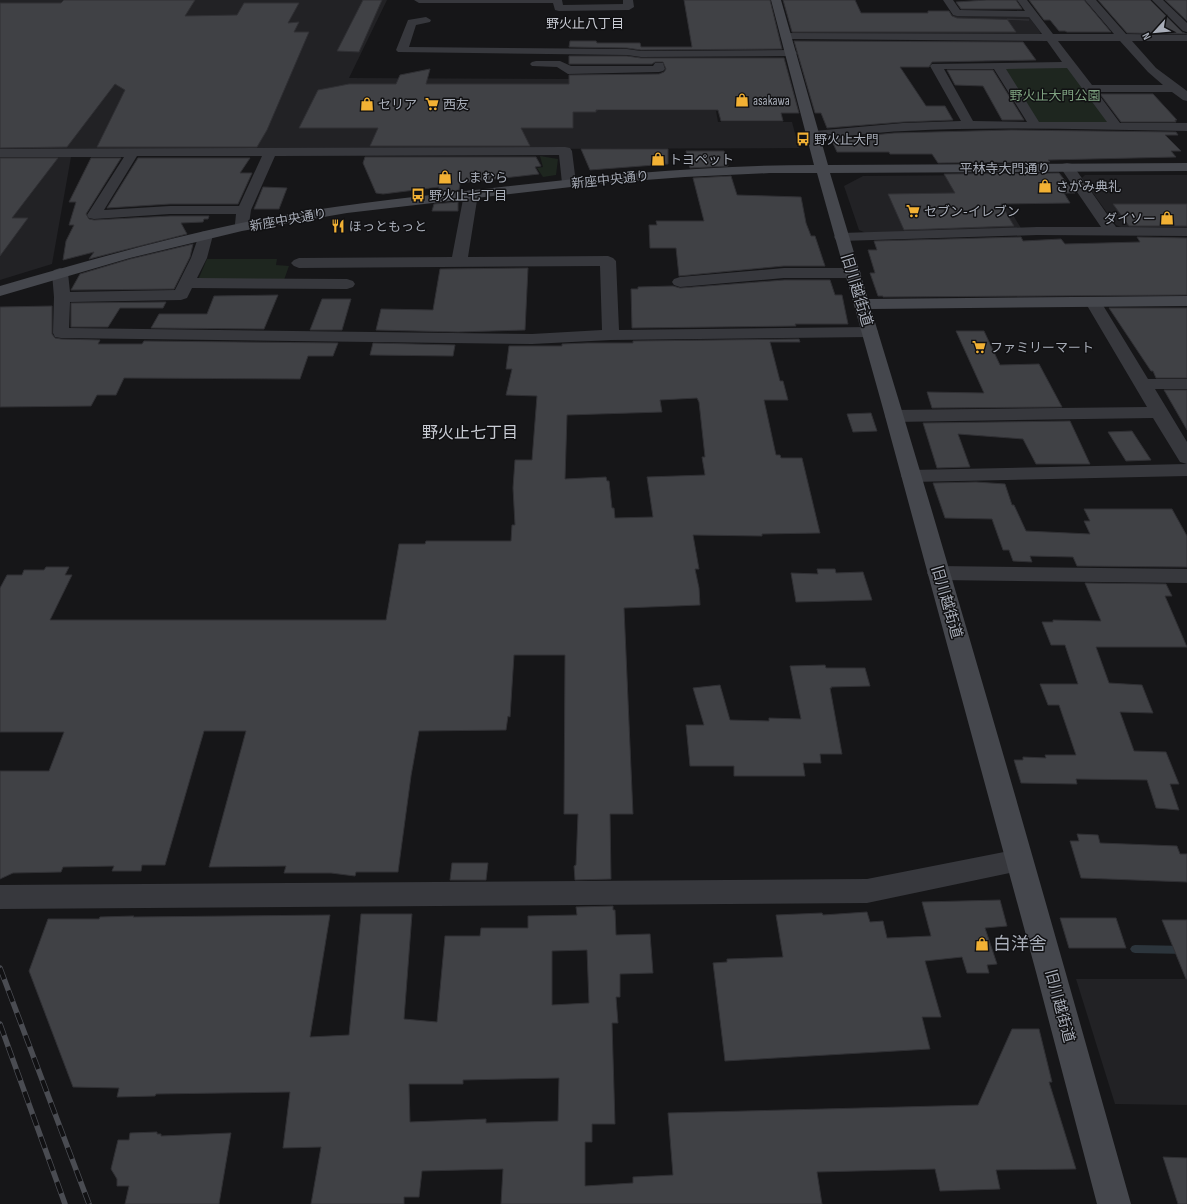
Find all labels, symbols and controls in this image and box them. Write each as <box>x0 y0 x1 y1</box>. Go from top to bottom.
north arrow <box>1135 12 1175 52</box>
district label: 野火止八丁目 <box>546 16 624 32</box>
text: N <box>1139 31 1154 42</box>
park label: 野火止大門公園 <box>1009 88 1101 104</box>
shop icon: asakawa <box>734 92 750 108</box>
place label: asakawa <box>753 93 790 109</box>
shop icon: セリア <box>359 96 375 112</box>
supermarket icon: 西友 <box>424 96 440 112</box>
place label: セリア <box>378 97 417 113</box>
place label: 西友 <box>443 97 469 113</box>
bus stop icon: 野火止大門 <box>795 131 811 147</box>
place label: 野火止大門 <box>814 132 879 148</box>
shop icon: トヨペット <box>650 151 666 167</box>
place label: トヨペット <box>669 152 734 168</box>
street label: 平林寺大門通り <box>959 161 1051 177</box>
street label: 新座中央通り <box>570 168 650 192</box>
shop icon: しまむら <box>437 169 453 185</box>
place label: しまむら <box>456 170 508 186</box>
shop icon: さがみ典礼 <box>1037 178 1053 194</box>
place label: さがみ典礼 <box>1056 179 1121 195</box>
bus stop icon: 野火止七丁目 <box>410 187 426 203</box>
place label: 野火止七丁目 <box>429 188 507 204</box>
supermarket icon: セブン-イレブン <box>905 203 921 219</box>
place label: セブン-イレブン <box>924 204 1020 220</box>
street label: 新座中央通り <box>248 205 328 235</box>
shop icon: ダイソー <box>1159 210 1175 226</box>
place label: ダイソー <box>1104 211 1156 227</box>
restaurant icon: ほっともっと <box>330 218 346 234</box>
place label: ほっともっと <box>349 219 427 235</box>
street label: 旧川越街道 <box>836 251 877 329</box>
supermarket icon: ファミリーマート <box>971 339 987 355</box>
place label: ファミリーマート <box>990 340 1094 356</box>
district label: 野火止七丁目 <box>422 424 518 443</box>
street label: 旧川越街道 <box>927 563 966 641</box>
place label: 白洋舎 <box>993 934 1047 955</box>
shop icon: 白洋舎 <box>974 936 990 952</box>
street label: 旧川越街道 <box>1041 967 1078 1045</box>

